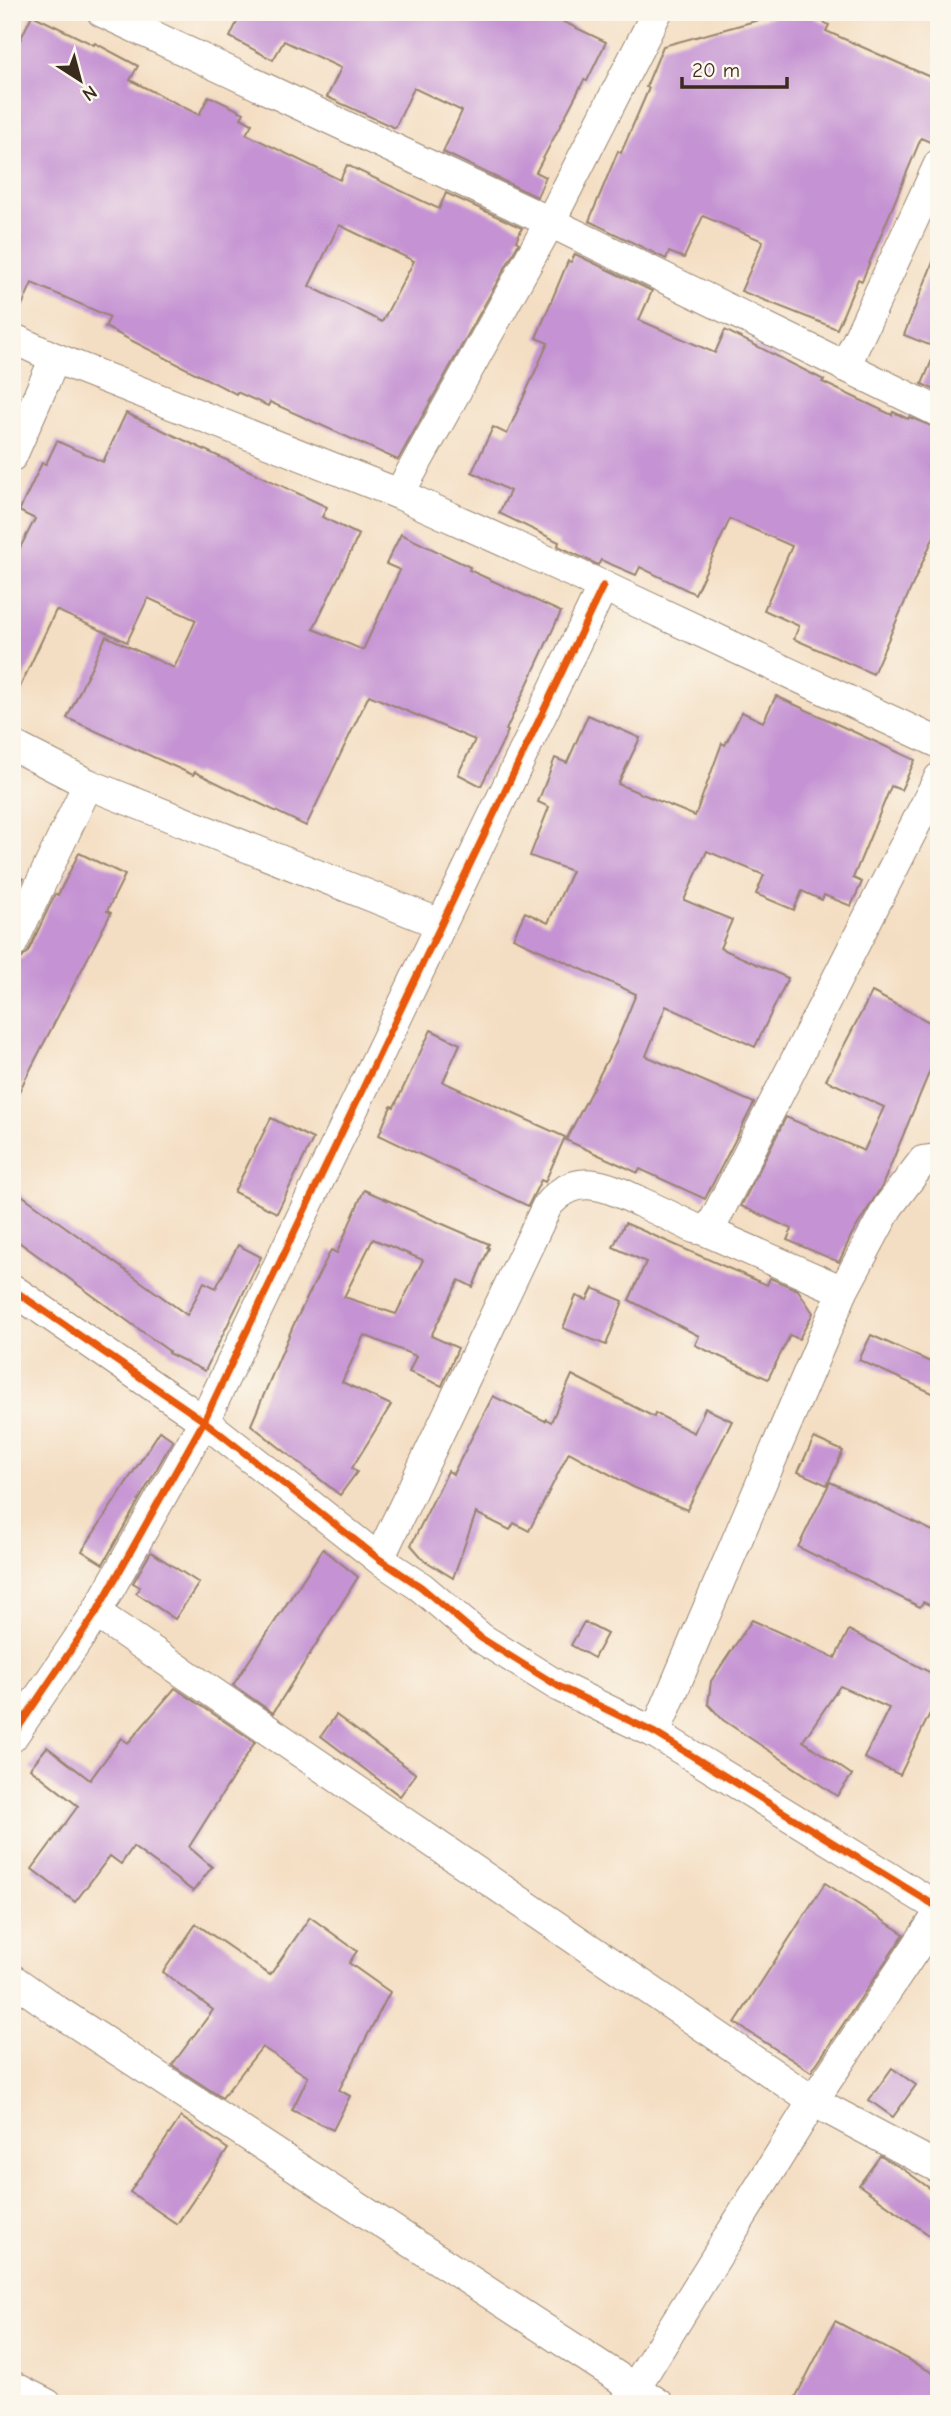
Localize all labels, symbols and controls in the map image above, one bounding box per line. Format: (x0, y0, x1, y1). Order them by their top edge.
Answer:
north arrow (46, 46, 116, 116)
scale bar (682, 46, 786, 90)
text: 20 m (692, 58, 740, 82)
text: N (78, 80, 101, 105)

